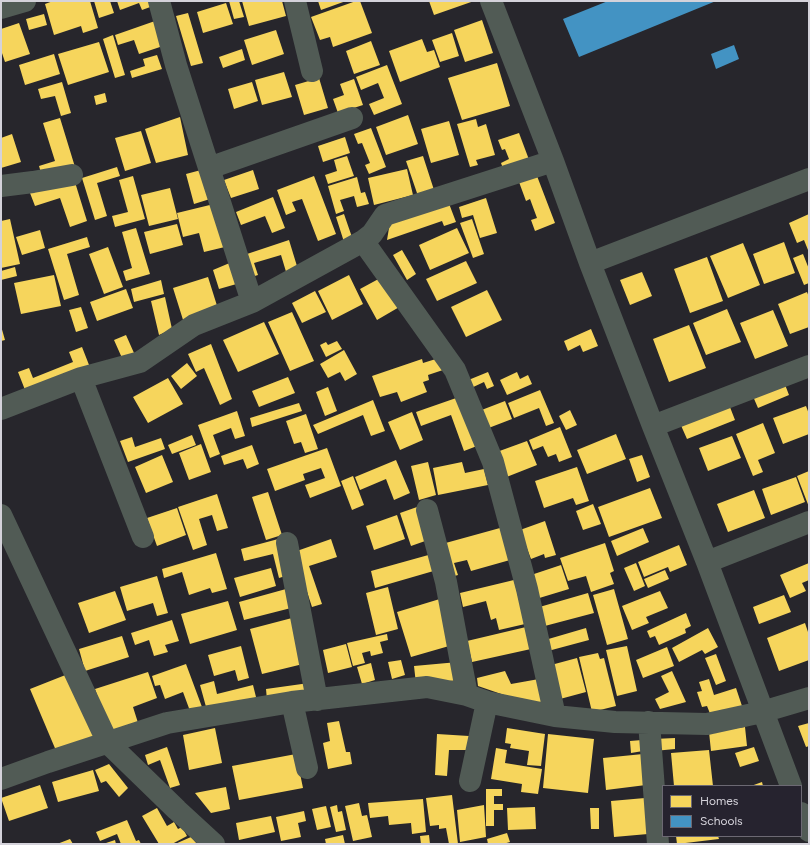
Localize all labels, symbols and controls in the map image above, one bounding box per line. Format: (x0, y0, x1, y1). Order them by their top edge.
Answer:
legend (662, 785, 802, 837)
text: Homes (700, 794, 738, 808)
text: Schools (700, 814, 743, 828)

